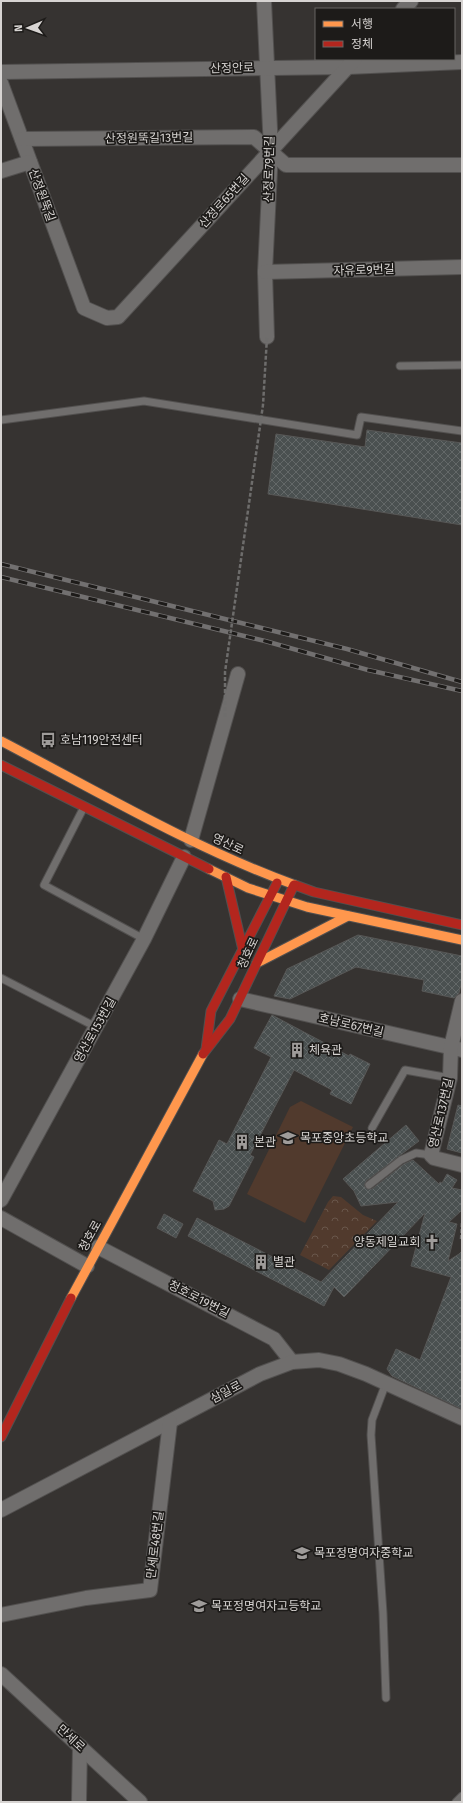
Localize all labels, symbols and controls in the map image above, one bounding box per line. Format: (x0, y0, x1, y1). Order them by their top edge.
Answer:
north arrow (8, 8, 48, 48)
legend (315, 8, 455, 60)
text: 서행 (351, 17, 373, 31)
text: N (12, 24, 25, 32)
text: 정체 (351, 37, 373, 51)
street label: 산정안로 (210, 61, 254, 75)
street label: 산정원뚝길13번길 (105, 130, 193, 146)
street label: 산정로79번길 (261, 136, 277, 202)
street label: 산정원뚝길 (26, 167, 58, 223)
street label: 산정로65번길 (196, 171, 252, 231)
street label: 자유로9번길 (333, 262, 395, 278)
bus stop icon: 호남119안전센터 (39, 731, 57, 749)
place label: 호남119안전센터 (60, 733, 143, 747)
street label: 영산로 (210, 831, 246, 857)
street label: 청호로 (235, 935, 261, 971)
street label: 영산로153번길 (71, 995, 119, 1065)
street label: 호남로67번길 (317, 1011, 385, 1039)
building icon: 체육관 (288, 1041, 306, 1059)
place label: 체육관 (309, 1043, 342, 1057)
street label: 영산로137번길 (426, 1077, 456, 1149)
school or university icon: 목포중앙초등학교 (279, 1129, 297, 1147)
place label: 목포중앙초등학교 (300, 1131, 388, 1145)
building icon: 본관 (233, 1133, 251, 1151)
place label: 본관 (254, 1135, 276, 1149)
street label: 청호로 (76, 1218, 104, 1254)
church icon: 양동제일교회 (423, 1233, 441, 1251)
place label: 양동제일교회 (354, 1235, 420, 1249)
building icon: 별관 (252, 1253, 270, 1271)
place label: 별관 (273, 1255, 295, 1269)
street label: 청호로19번길 (166, 1278, 232, 1320)
street label: 삼일로 (208, 1378, 244, 1406)
street label: 만세로48번길 (144, 1510, 166, 1580)
school or university icon: 목포정명여자중학교 (293, 1544, 311, 1562)
place label: 목포정명여자중학교 (314, 1546, 413, 1560)
school or university icon: 목포정명여자고등학교 (190, 1597, 208, 1615)
place label: 목포정명여자고등학교 (211, 1599, 321, 1613)
street label: 만세로 (54, 1722, 88, 1754)

